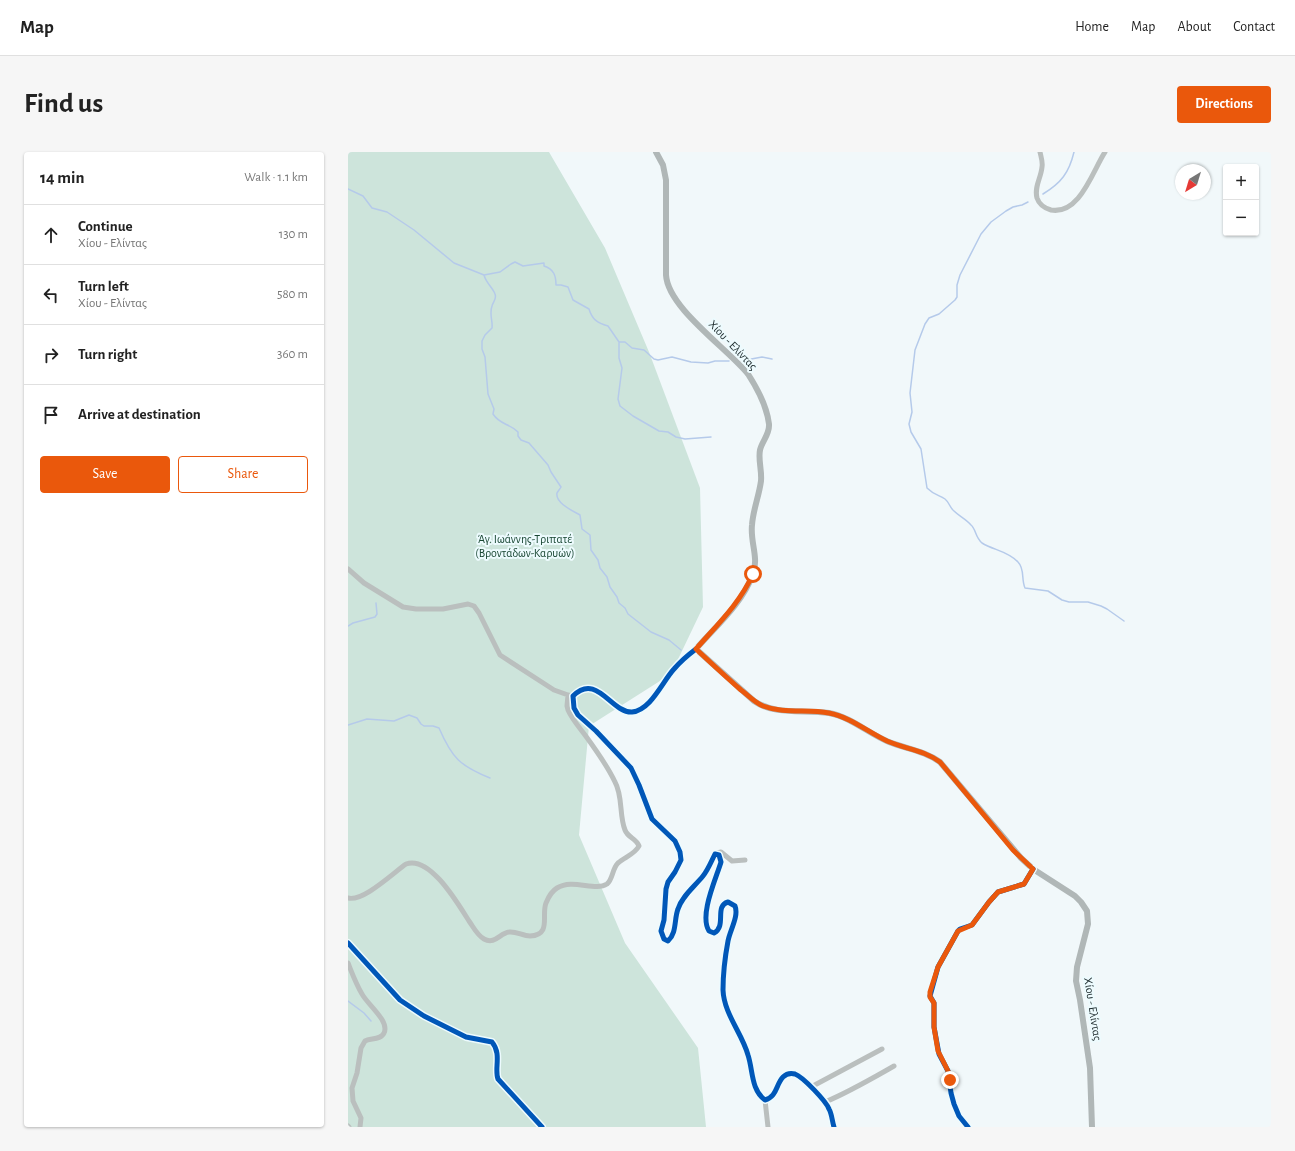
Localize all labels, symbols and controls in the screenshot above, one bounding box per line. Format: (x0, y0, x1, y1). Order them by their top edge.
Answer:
text: Map (20, 18, 54, 37)
text: Home (1075, 20, 1109, 34)
text: Map (1131, 20, 1155, 34)
text: About (1177, 20, 1211, 34)
text: Contact (1233, 20, 1275, 34)
button: Directions (1177, 86, 1271, 123)
text: Find us (24, 90, 103, 118)
north arrow (1175, 164, 1211, 200)
map controls (1223, 164, 1259, 236)
button: + (1223, 164, 1259, 200)
text: 14 min (40, 169, 84, 186)
text: Walk · 1.1 km (244, 171, 308, 184)
button: − (1223, 200, 1259, 236)
text: Continue (78, 219, 133, 234)
icon: ahead (40, 224, 62, 246)
text: 130 m (279, 228, 308, 241)
text: Χίου - Ελίντας (78, 237, 147, 250)
text: Turn left (78, 279, 129, 294)
icon: left (40, 284, 62, 306)
text: 580 m (277, 288, 308, 301)
text: Χίου - Ελίντας (78, 297, 147, 310)
street label: Χίου - Ελίντας (706, 318, 760, 373)
icon: right (40, 344, 62, 366)
text: Turn right (78, 347, 137, 362)
text: 360 m (277, 348, 308, 361)
icon: arrive (40, 404, 62, 426)
text: Arrive at destination (78, 407, 201, 422)
button: Save (40, 456, 170, 493)
button: Share (178, 456, 308, 493)
park label: Άγ. Ιωάννης-Τριπατέ (Βροντάδων-Καρυών) (475, 533, 575, 559)
route start (744, 565, 762, 583)
street label: Χίου - Ελίντας (1081, 977, 1104, 1042)
route end (941, 1071, 959, 1089)

